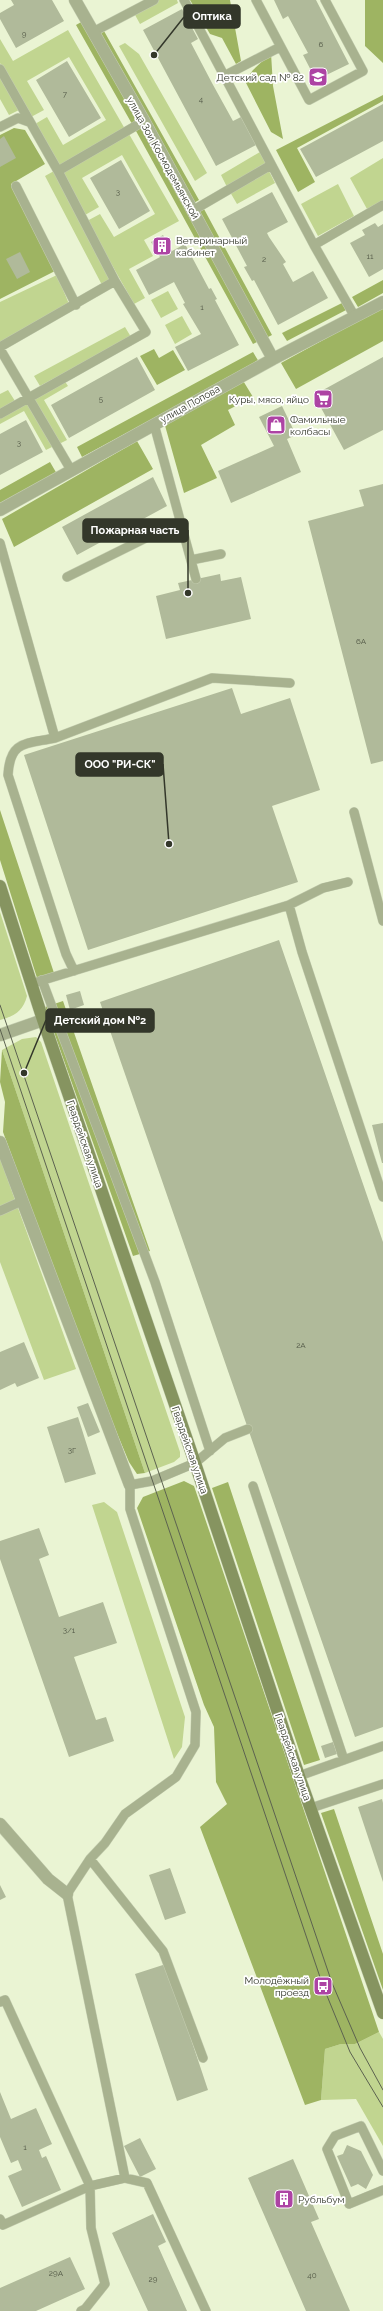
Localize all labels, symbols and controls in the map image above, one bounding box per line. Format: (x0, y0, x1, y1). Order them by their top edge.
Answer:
callout: Оптика (184, 5, 240, 28)
text: Оптика (192, 10, 232, 23)
house number: 9 (22, 29, 27, 39)
house number: 6 (319, 39, 324, 49)
school or university icon: Детский сад № 82 (307, 66, 329, 88)
place label: Детский сад № 82 (216, 72, 304, 83)
house number: 7 (63, 89, 68, 99)
house number: 4 (199, 94, 204, 104)
street label: улица Зои Космодемьянской (125, 95, 201, 221)
house number: 3 (116, 187, 120, 197)
building icon: Ветеринарный кабинет (151, 235, 173, 257)
place label: Ветеринарный кабинет (176, 235, 247, 258)
house number: 11 (367, 251, 374, 261)
house number: 2 (262, 254, 266, 264)
house number: 1 (200, 302, 204, 312)
street label: улица Попова (158, 383, 222, 425)
supermarket icon: Куры, мясо, яйцо (312, 388, 334, 410)
house number: 5 (99, 394, 104, 404)
place label: Куры, мясо, яйцо (229, 394, 309, 405)
shop icon: Фамильные колбасы (265, 414, 287, 436)
place label: Фамильные колбасы (290, 414, 346, 437)
house number: 3 (17, 438, 21, 448)
callout: Пожарная часть (83, 519, 188, 542)
text: Пожарная часть (91, 524, 180, 537)
house number: 6А (356, 636, 367, 646)
callout: ООО "РИ-СК" (76, 753, 163, 776)
text: ООО "РИ-СК" (84, 758, 156, 771)
callout: Детский дом №2 (46, 1009, 154, 1032)
text: Детский дом №2 (54, 1014, 146, 1027)
street label: Гвардейская улица (65, 1099, 105, 1189)
house number: 2А (296, 1340, 306, 1350)
street label: Гвардейская улица (170, 1405, 210, 1495)
house number: 3Г (68, 1445, 76, 1455)
house number: 3/1 (63, 1625, 76, 1635)
street label: Гвардейская улица (273, 1712, 313, 1802)
place label: Молодёжный проезд (245, 1975, 309, 1998)
bus stop icon: Молодёжный проезд (312, 1975, 334, 1997)
house number: 1 (23, 2142, 27, 2152)
building icon: Рубльбум (273, 2188, 295, 2210)
place label: Рубльбум (298, 2194, 345, 2205)
house number: 29А (49, 2268, 64, 2278)
house number: 40 (307, 2270, 317, 2280)
house number: 29 (149, 2274, 158, 2284)

